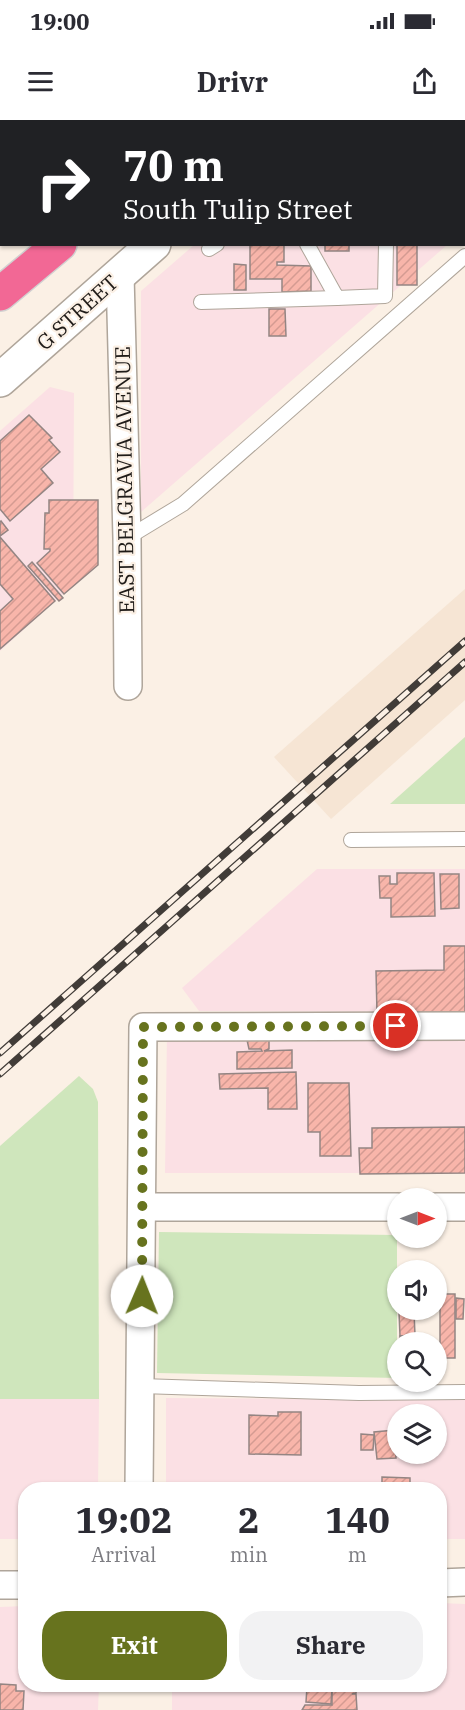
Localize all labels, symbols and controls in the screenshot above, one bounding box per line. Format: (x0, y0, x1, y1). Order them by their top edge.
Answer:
text: 19:00 (30, 7, 89, 36)
text: Drivr (197, 64, 268, 99)
icon: menu (24, 65, 57, 98)
icon: share (408, 65, 441, 98)
text: 70 m (123, 138, 224, 193)
icon: right (24, 144, 102, 222)
text: South Tulip Street (123, 191, 353, 226)
street label: G STREET (30, 268, 124, 356)
street label: EAST BELGRAVIA AVENUE (108, 346, 140, 614)
pin (370, 1000, 421, 1051)
icon: arrive (379, 1009, 412, 1042)
north arrow (387, 1188, 447, 1248)
map controls (387, 1188, 447, 1464)
button: sound (387, 1260, 447, 1320)
position arrow (110, 1264, 174, 1328)
button: search (387, 1332, 447, 1392)
button: layers (387, 1404, 447, 1464)
text: 19:02 (75, 1496, 172, 1543)
text: 2 (238, 1496, 260, 1543)
text: 140 (325, 1496, 390, 1543)
text: Arrival (91, 1541, 156, 1568)
text: min (230, 1541, 268, 1568)
text: m (348, 1541, 367, 1568)
button: Exit (42, 1611, 227, 1680)
button: Share (239, 1611, 423, 1680)

